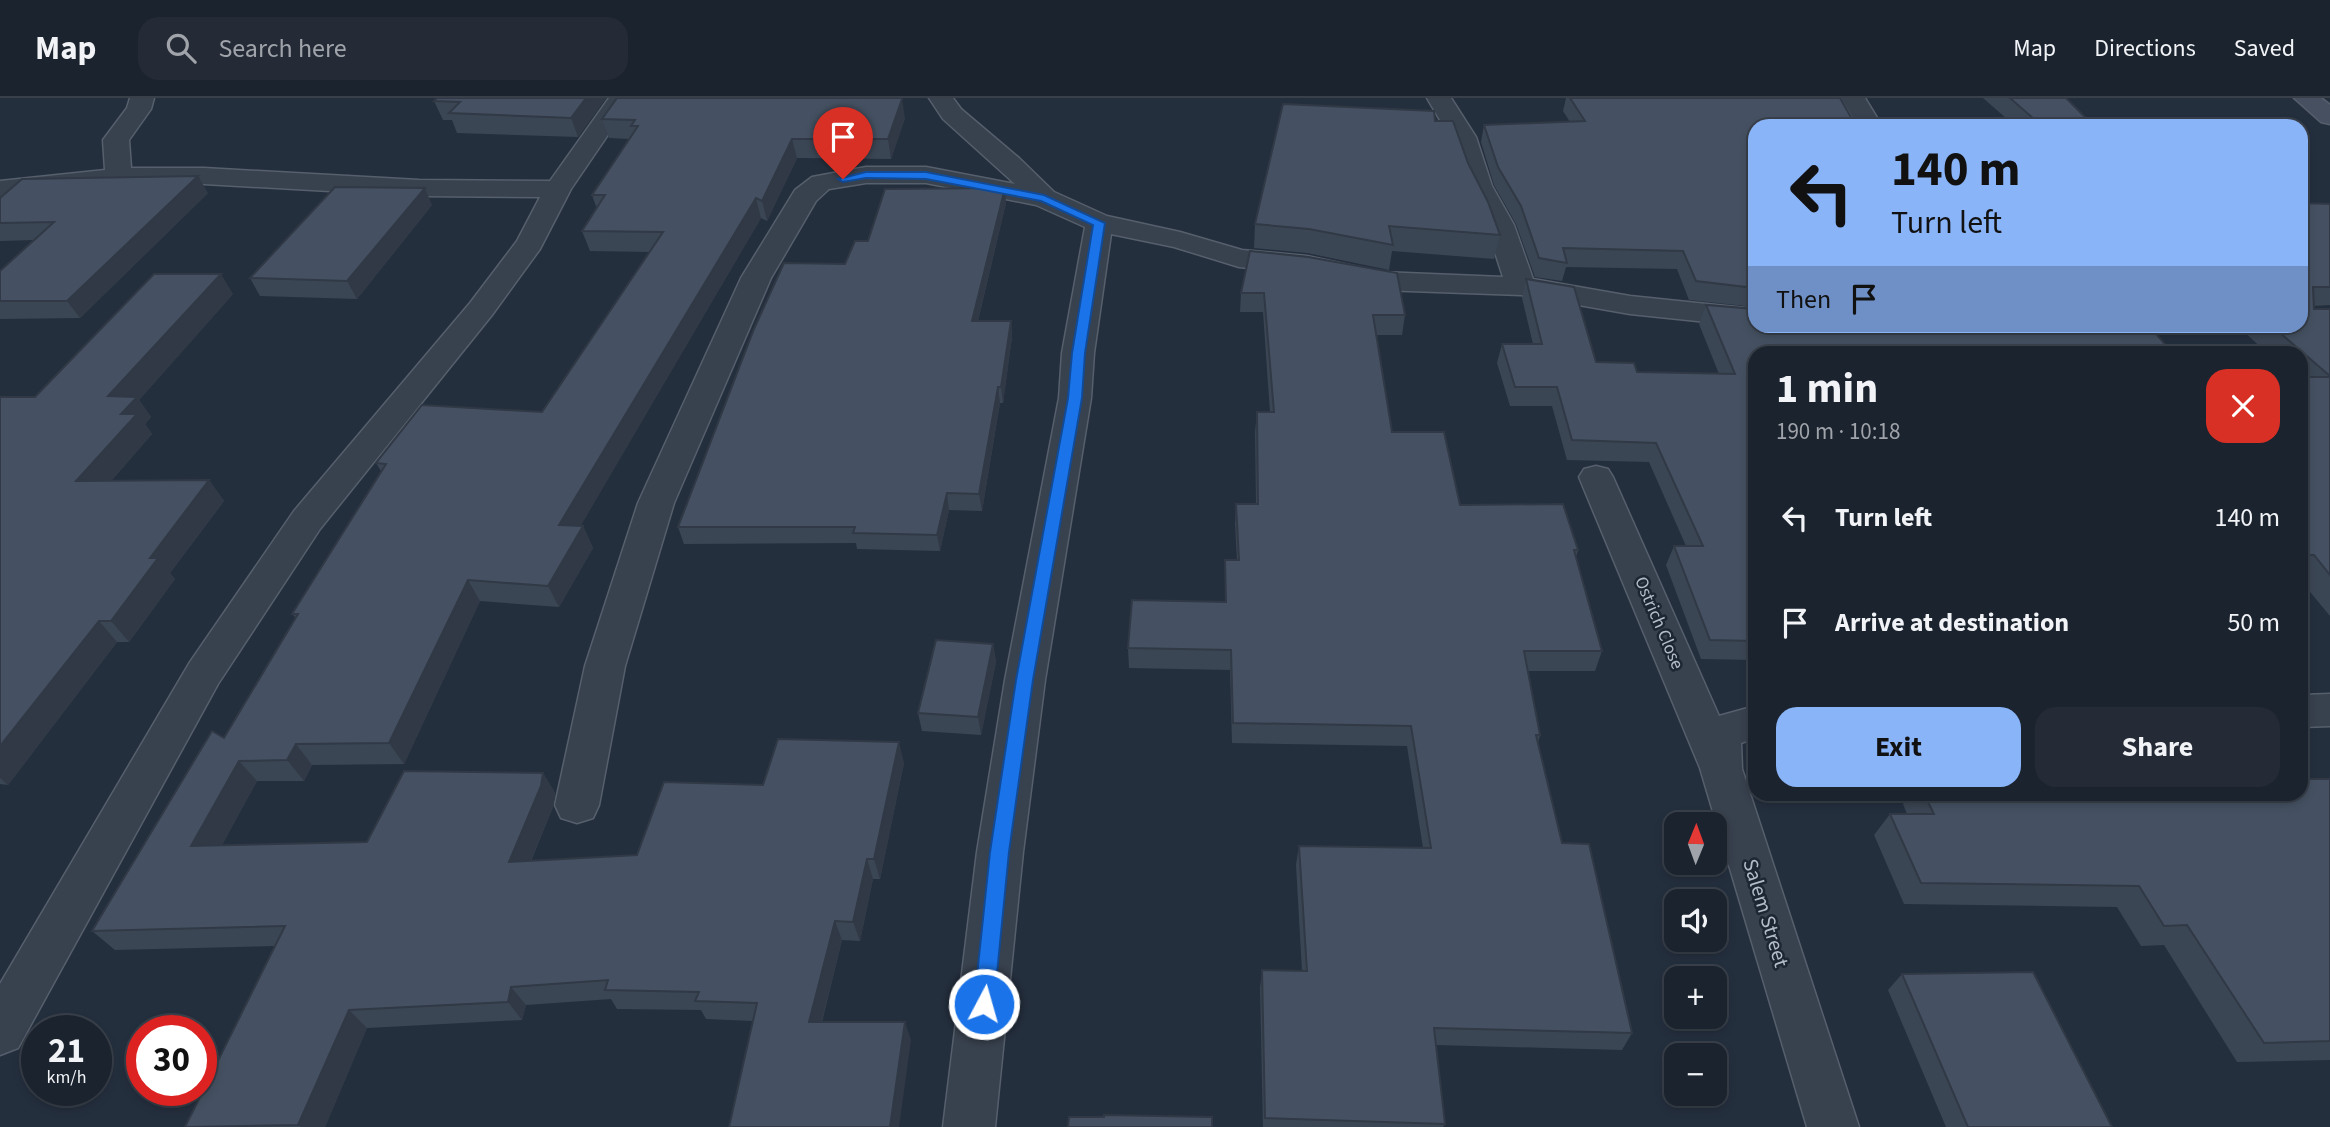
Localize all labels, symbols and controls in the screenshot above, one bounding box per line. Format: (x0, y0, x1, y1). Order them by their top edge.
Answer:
search box (138, 17, 628, 80)
text: Map (35, 25, 96, 72)
icon: search (162, 29, 200, 67)
text: Search here (218, 30, 347, 67)
text: Map (2013, 31, 2056, 66)
text: Directions (2094, 31, 2196, 66)
text: Saved (2234, 31, 2295, 66)
pin (813, 107, 873, 179)
icon: arrive (824, 118, 862, 156)
text: 140 m (1891, 135, 2020, 205)
icon: left (1776, 147, 1867, 238)
text: Turn left (1891, 200, 2002, 246)
icon: arrive (1845, 280, 1883, 318)
text: Then (1776, 281, 1831, 318)
text: 1 min (1776, 359, 1878, 419)
button: close (2206, 369, 2280, 443)
text: 190 m · 10:18 (1776, 415, 1900, 448)
icon: left (1776, 499, 1814, 537)
text: Turn left (1835, 499, 1932, 536)
text: 140 m (2214, 499, 2280, 536)
street label: Ostrich Close (1628, 573, 1690, 673)
icon: arrive (1776, 604, 1814, 642)
text: Arrive at destination (1835, 604, 2069, 641)
text: 50 m (2227, 604, 2280, 641)
button: Exit (1776, 707, 2021, 787)
button: Share (2035, 707, 2280, 787)
north arrow (1664, 812, 1727, 875)
map controls (1664, 812, 1727, 1106)
street label: Salem Street (1735, 855, 1797, 971)
button: sound (1664, 889, 1727, 952)
button: + (1664, 966, 1727, 1029)
position arrow (947, 967, 1021, 1041)
speed limit sign: 30 (126, 1015, 217, 1106)
text: 21 (48, 1026, 85, 1076)
button: − (1664, 1043, 1727, 1106)
text: km/h (47, 1065, 86, 1090)

